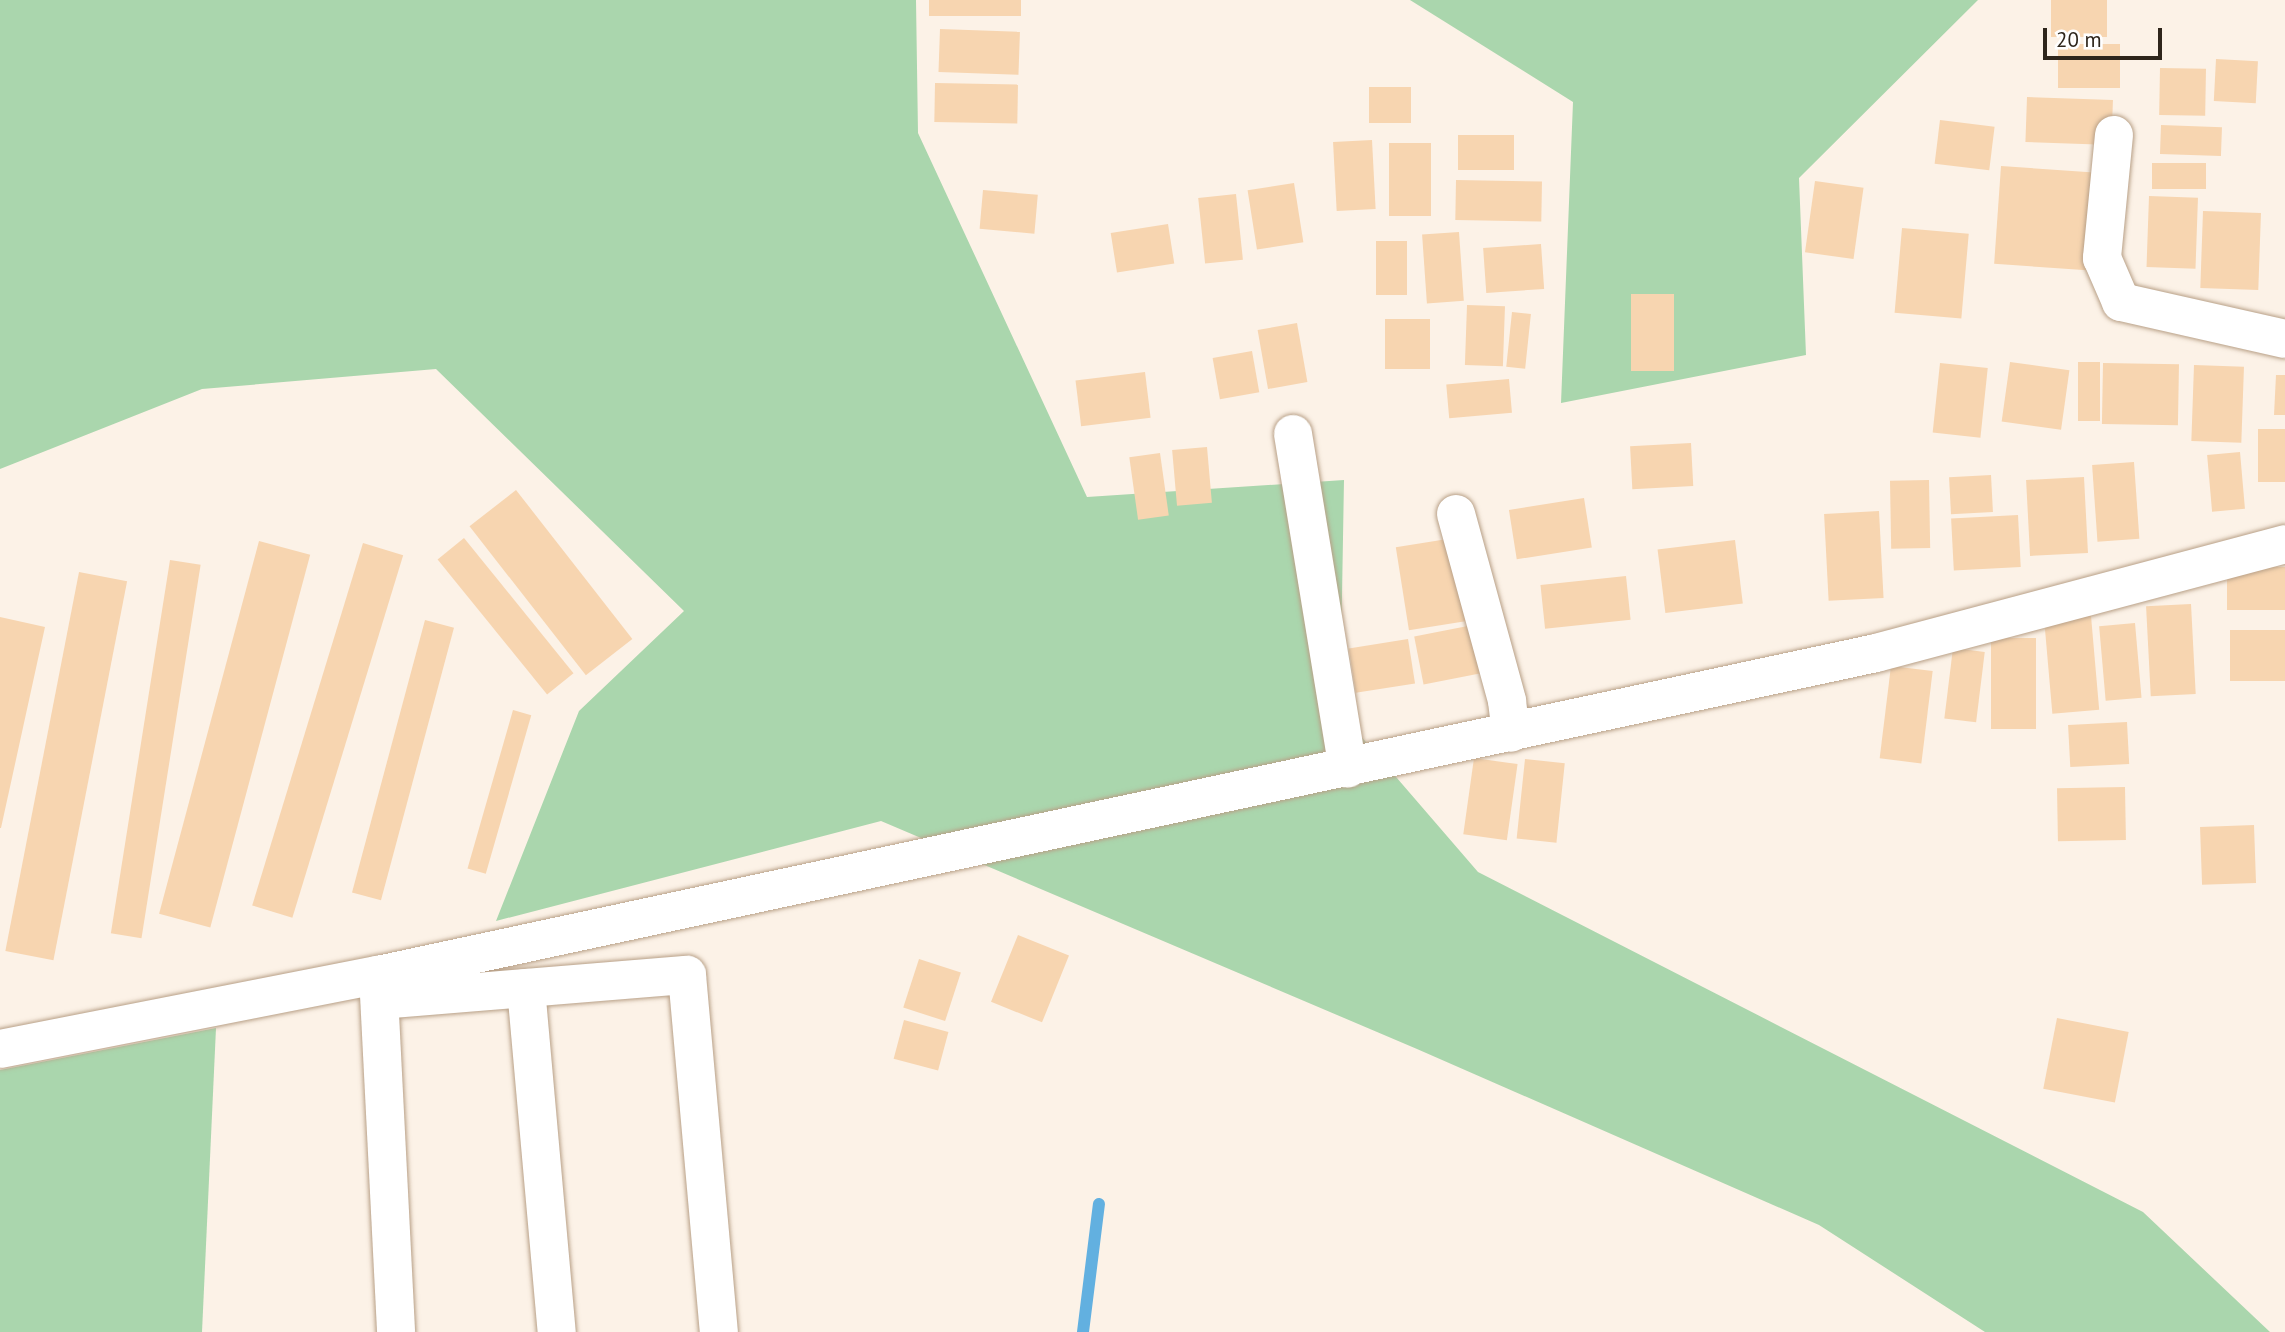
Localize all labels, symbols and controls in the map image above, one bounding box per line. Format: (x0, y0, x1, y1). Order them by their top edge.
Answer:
scale bar (2047, 14, 2166, 58)
text: 20 m (2056, 26, 2102, 53)

